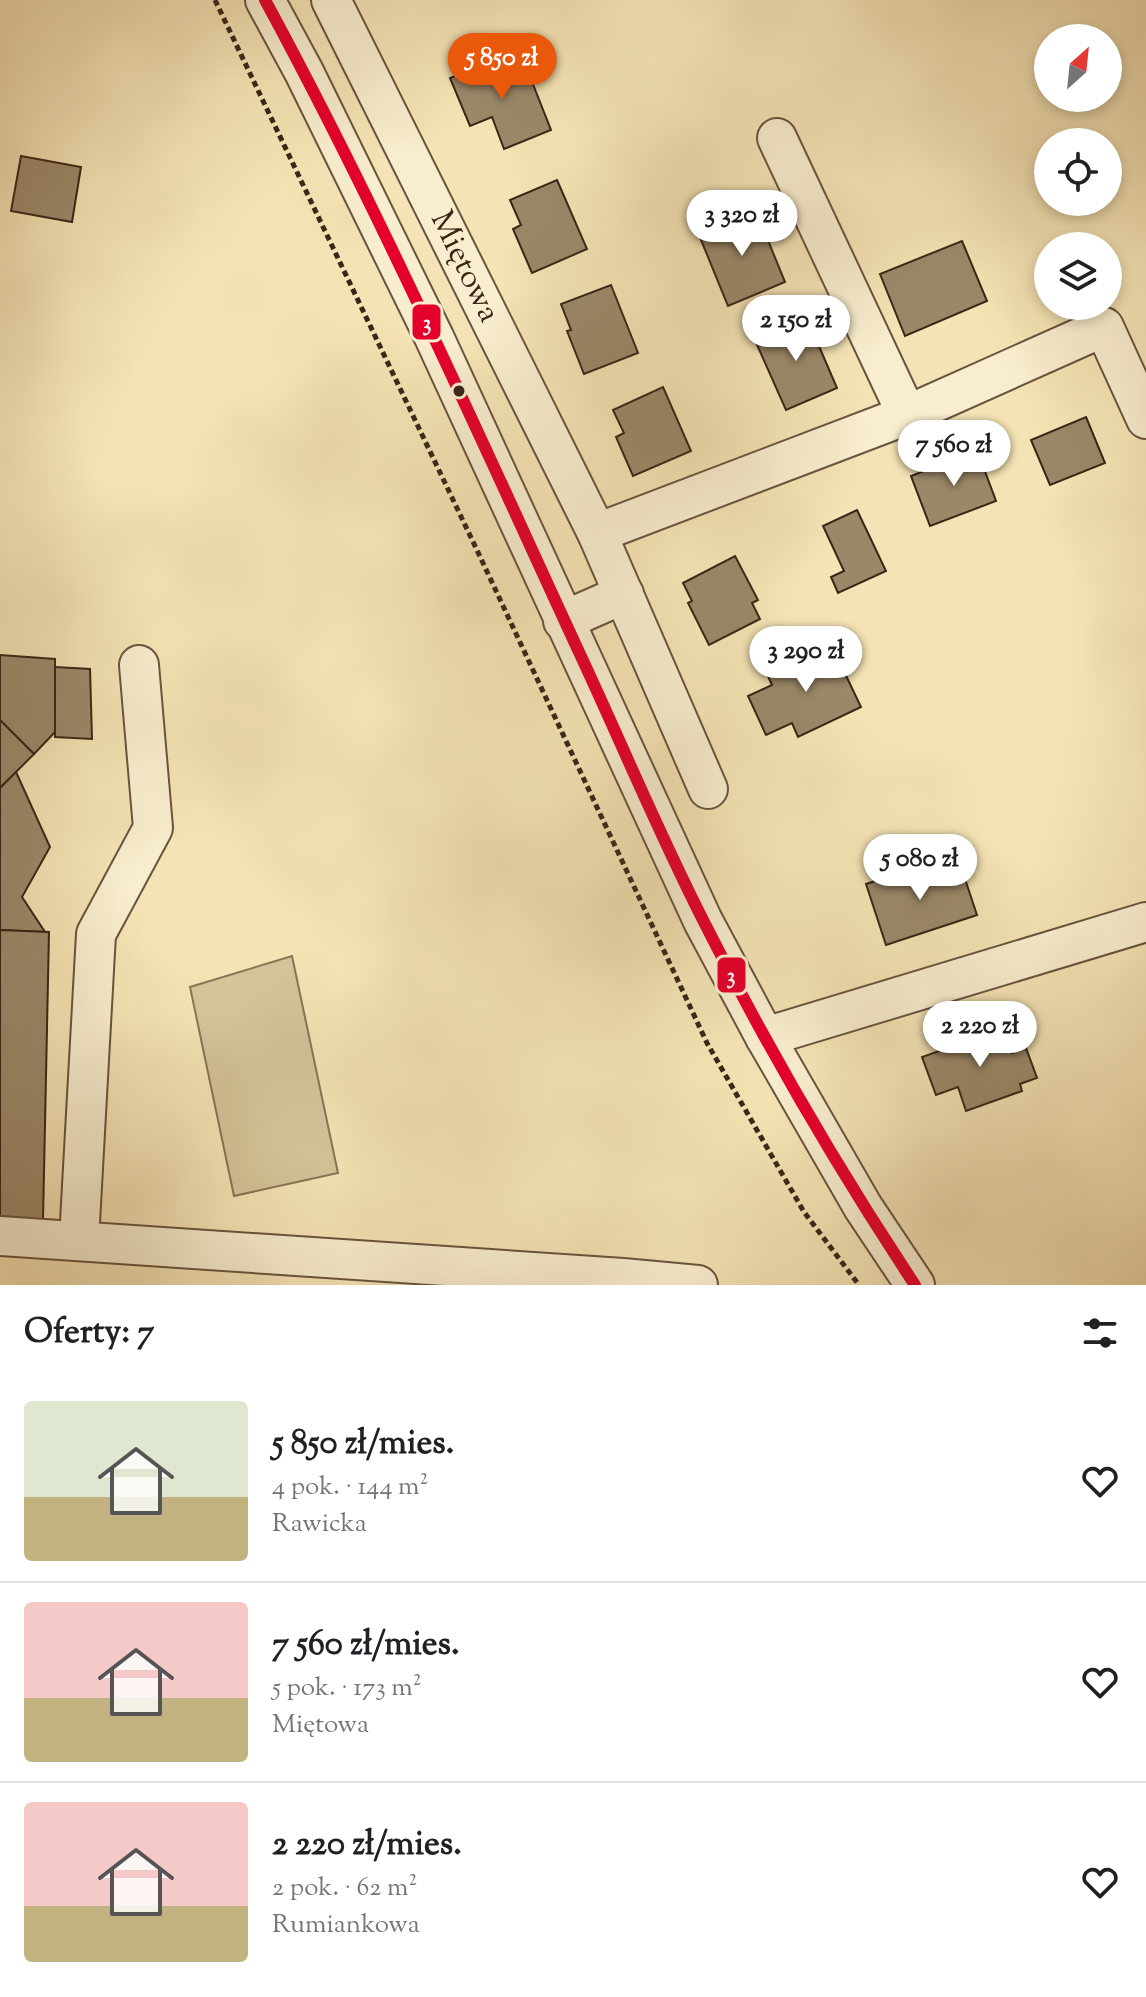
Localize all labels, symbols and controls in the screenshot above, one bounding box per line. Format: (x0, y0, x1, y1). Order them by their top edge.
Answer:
north arrow (1034, 24, 1122, 112)
map controls (1034, 24, 1122, 320)
pin: 5 850 zł (419, 33, 585, 101)
text: 5 850 zł (466, 40, 538, 77)
button: locate (1034, 128, 1122, 216)
pin: 3 320 zł (659, 190, 825, 258)
text: 3 320 zł (704, 197, 780, 234)
street label: Miętowa (417, 203, 511, 331)
button: layers (1034, 232, 1122, 320)
pin: 2 150 zł (713, 295, 879, 363)
text: 2 150 zł (760, 302, 832, 339)
line badge: 3 (411, 303, 442, 341)
text: 3 (423, 309, 432, 341)
unlabelled marker (451, 383, 467, 399)
pin: 7 560 zł (871, 420, 1037, 488)
text: 7 560 zł (916, 427, 992, 464)
pin: 3 290 zł (723, 626, 889, 694)
text: 3 290 zł (767, 633, 845, 670)
pin: 5 080 zł (837, 834, 1003, 902)
text: 5 080 zł (881, 841, 959, 878)
line badge: 3 (716, 956, 747, 994)
text: 3 (727, 962, 736, 994)
pin: 2 220 zł (897, 1001, 1063, 1069)
text: 2 220 zł (941, 1008, 1019, 1045)
text: Oferty: 7 (24, 1309, 154, 1358)
icon: filters (1078, 1311, 1122, 1355)
text: 5 850 zł/mies. (272, 1420, 454, 1469)
icon: home (88, 1433, 184, 1529)
icon: heart (1078, 1459, 1122, 1503)
text: 4 pok. · 144 m² (272, 1469, 428, 1506)
text: Rawicka (272, 1506, 367, 1543)
text: 7 560 zł/mies. (272, 1621, 460, 1670)
icon: home (88, 1634, 184, 1730)
icon: heart (1078, 1660, 1122, 1704)
text: 5 pok. · 173 m² (272, 1670, 421, 1707)
text: Miętowa (272, 1707, 369, 1744)
text: 2 220 zł/mies. (272, 1821, 462, 1870)
icon: home (88, 1834, 184, 1930)
icon: heart (1078, 1860, 1122, 1904)
text: 2 pok. · 62 m² (272, 1870, 417, 1907)
text: Rumiankowa (272, 1907, 420, 1944)

